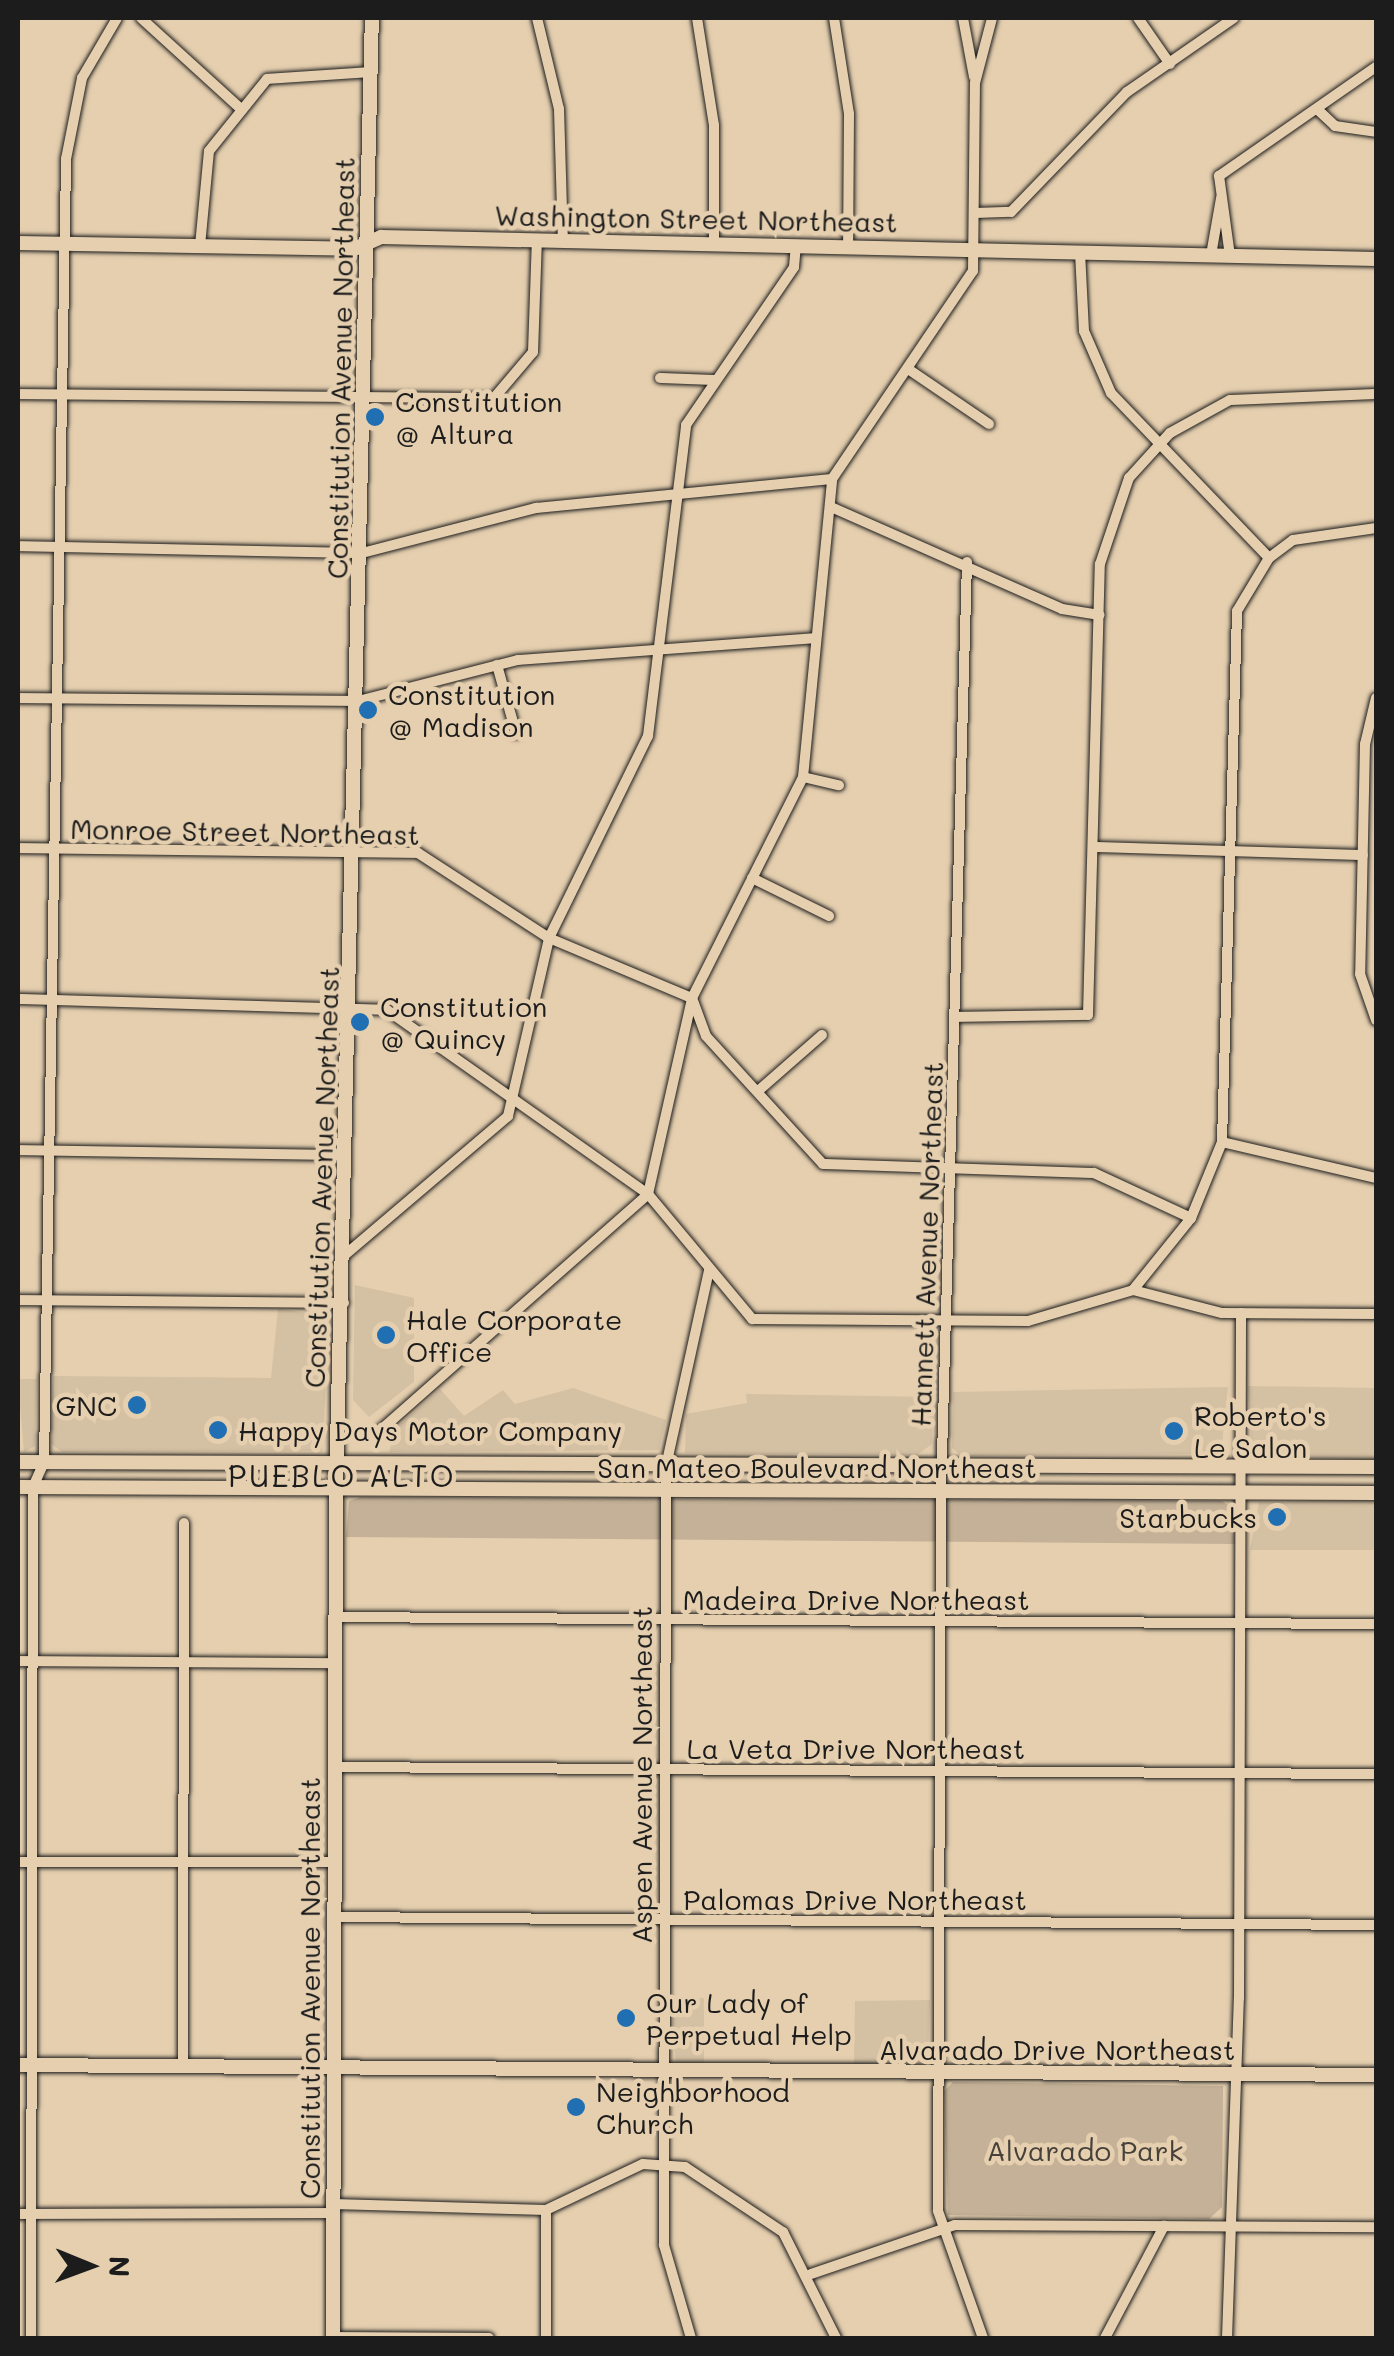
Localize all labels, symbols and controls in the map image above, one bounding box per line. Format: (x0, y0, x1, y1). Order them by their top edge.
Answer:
street label: Constitution Avenue Northeast (320, 157, 360, 579)
street label: Washington Street Northeast (494, 198, 898, 238)
place label: Constitution @ Altura (395, 384, 562, 450)
marker: Constitution @ Altura (364, 406, 386, 428)
place label: Constitution @ Madison (388, 677, 555, 743)
marker: Constitution @ Madison (357, 699, 379, 721)
street label: Monroe Street Northeast (70, 811, 420, 851)
street label: Constitution Avenue Northeast (297, 965, 345, 1389)
place label: Constitution @ Quincy (380, 989, 547, 1055)
marker: Constitution @ Quincy (349, 1011, 371, 1033)
street label: Hannett Avenue Northeast (903, 1061, 949, 1427)
place label: Hale Corporate Office (406, 1302, 622, 1368)
marker: Hale Corporate Office (375, 1324, 397, 1346)
place label: GNC (56, 1388, 117, 1422)
marker: GNC (126, 1394, 148, 1416)
place label: Roberto's Le Salon (1194, 1398, 1326, 1464)
place label: Happy Days Motor Company (238, 1413, 622, 1447)
marker: Happy Days Motor Company (207, 1419, 229, 1441)
marker: Roberto's Le Salon (1163, 1420, 1185, 1442)
street label: San Mateo Boulevard Northeast (597, 1450, 1037, 1484)
district label: PUEBLO ALTO (228, 1457, 456, 1493)
place label: Starbucks (1119, 1500, 1257, 1534)
marker: Starbucks (1266, 1506, 1288, 1528)
street label: Madeira Drive Northeast (683, 1582, 1029, 1616)
street label: Aspen Avenue Northeast (624, 1606, 658, 1944)
street label: La Veta Drive Northeast (687, 1731, 1025, 1765)
street label: Constitution Avenue Northeast (292, 1777, 326, 2199)
street label: Palomas Drive Northeast (683, 1882, 1027, 1916)
place label: Our Lady of Perpetual Help (646, 1985, 852, 2051)
marker: Our Lady of Perpetual Help (615, 2007, 637, 2029)
street label: Alvarado Drive Northeast (879, 2032, 1235, 2066)
place label: Neighborhood Church (596, 2074, 790, 2140)
marker: Neighborhood Church (565, 2096, 587, 2118)
park label: Alvarado Park (987, 2133, 1183, 2167)
north arrow (40, 2216, 140, 2316)
text: N (102, 2256, 138, 2277)

